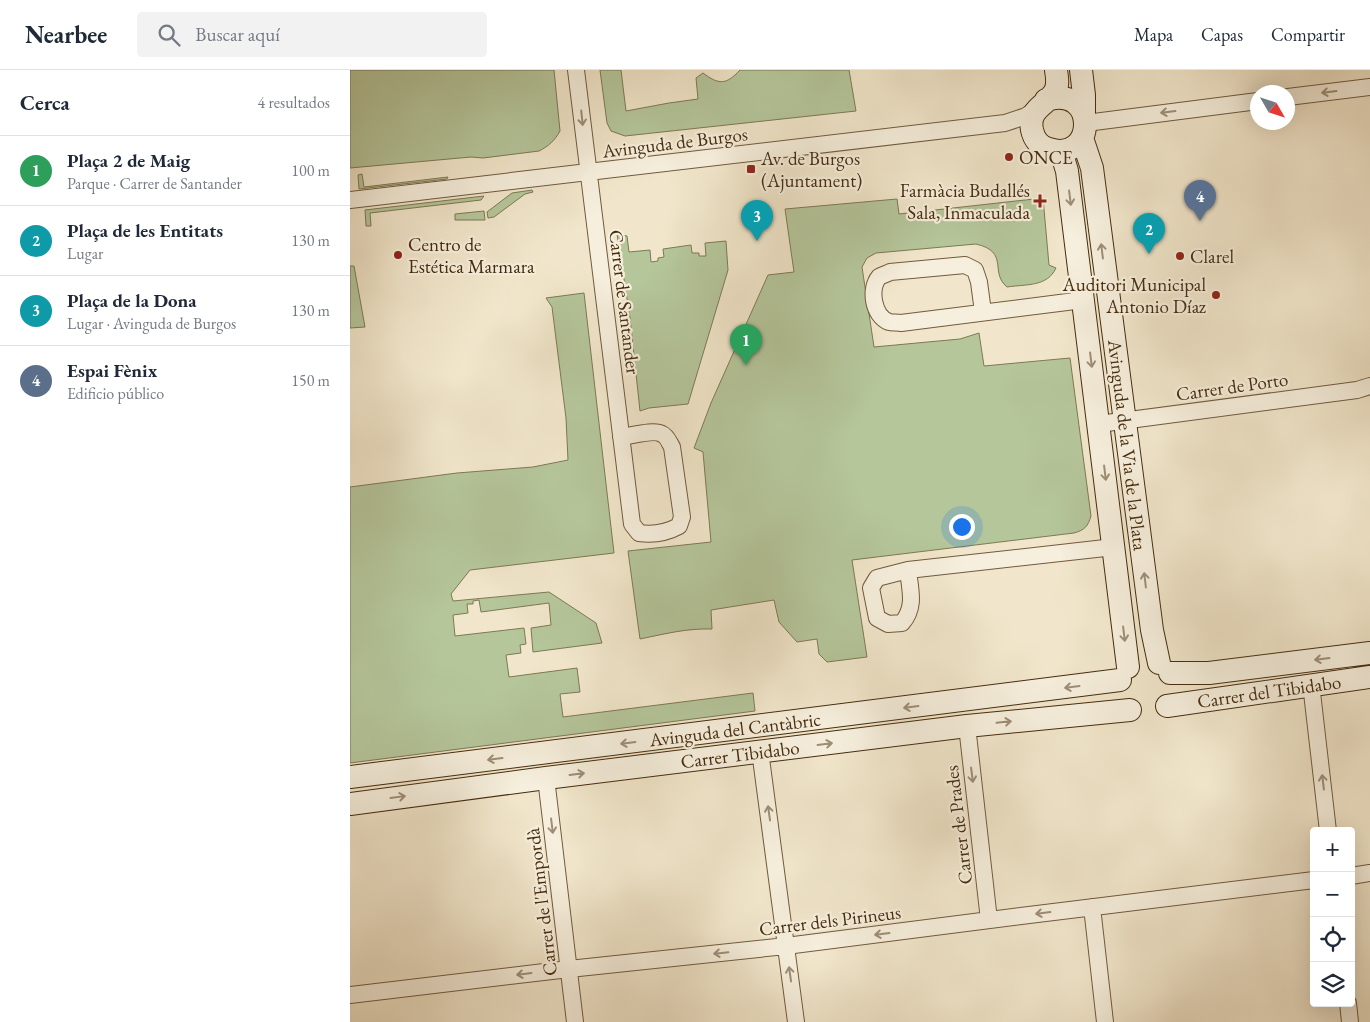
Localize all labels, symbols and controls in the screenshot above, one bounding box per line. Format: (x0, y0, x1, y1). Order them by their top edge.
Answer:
search box (137, 12, 487, 57)
text: Nearbee (25, 19, 107, 50)
icon: search (155, 21, 183, 49)
text: Buscar aquí (195, 22, 280, 47)
text: Mapa (1134, 23, 1173, 46)
text: Capas (1201, 23, 1243, 46)
text: Compartir (1271, 23, 1345, 46)
north arrow (1250, 85, 1295, 130)
one-way arrow (1321, 87, 1337, 97)
text: Cerca (20, 89, 70, 116)
text: 4 resultados (258, 92, 330, 113)
one-way arrow (1161, 107, 1177, 117)
one-way arrow (577, 110, 587, 126)
street label: Avinguda de Burgos (600, 121, 749, 164)
place label: ONCE (1019, 145, 1073, 170)
place label: Av. de Burgos (Ajuntament) (760, 146, 862, 193)
text: Plaça 2 de Maig (67, 148, 190, 173)
marker: ONCE (1003, 151, 1015, 163)
text: 1 (32, 160, 40, 181)
text: 100 m (291, 160, 330, 181)
marker: Av. de Burgos (Ajuntament) (745, 163, 757, 175)
text: Parque · Carrer de Santander (67, 173, 242, 194)
place label: Farmàcia Budallés Sala, Inmaculada (900, 178, 1030, 225)
pin: 4 (1184, 180, 1216, 221)
one-way arrow (1066, 190, 1076, 206)
marker: Farmàcia Budallés Sala, Inmaculada (1034, 195, 1046, 207)
pin: 3 (741, 200, 773, 241)
pin: 2 (1133, 213, 1165, 254)
text: Plaça de les Entitats (67, 218, 223, 243)
street label: Carrer de Santander (603, 228, 646, 376)
text: 2 (32, 230, 40, 251)
text: 130 m (291, 230, 330, 251)
place label: Centro de Estética Marmara (408, 232, 535, 279)
text: Lugar (67, 243, 103, 264)
one-way arrow (1097, 243, 1107, 259)
place label: Clarel (1190, 244, 1234, 269)
marker: Centro de Estética Marmara (392, 249, 404, 261)
marker: Clarel (1174, 250, 1186, 262)
place label: Auditori Municipal Antonio Díaz (1062, 272, 1207, 319)
text: Plaça de la Dona (67, 288, 197, 313)
marker: Auditori Municipal Antonio Díaz (1210, 289, 1222, 301)
text: 3 (32, 300, 40, 321)
text: 130 m (291, 300, 330, 321)
text: Lugar · Avinguda de Burgos (67, 313, 236, 334)
pin: 1 (730, 324, 762, 365)
street label: Avinguda de la Via de la Plata (1102, 337, 1153, 552)
one-way arrow (1086, 351, 1096, 367)
text: Espai Fènix (67, 358, 157, 383)
street label: Carrer de Porto (1174, 366, 1290, 407)
text: 4 (32, 370, 40, 391)
text: 150 m (291, 370, 330, 391)
text: Edificio público (67, 383, 164, 404)
one-way arrow (1100, 464, 1110, 480)
your location (949, 514, 975, 540)
one-way arrow (1140, 572, 1150, 588)
one-way arrow (1119, 626, 1129, 642)
one-way arrow (1314, 654, 1330, 664)
street label: Carrer del Tibidabo (1196, 669, 1343, 714)
one-way arrow (1064, 682, 1080, 692)
one-way arrow (903, 702, 919, 712)
street label: Avinguda del Cantàbric (647, 707, 823, 753)
one-way arrow (995, 717, 1011, 727)
street label: Carrer Tibidabo (679, 735, 801, 774)
one-way arrow (620, 738, 636, 748)
one-way arrow (817, 739, 833, 749)
one-way arrow (487, 754, 503, 764)
street label: Carrer de Prades (939, 764, 978, 886)
one-way arrow (967, 766, 977, 782)
one-way arrow (568, 769, 584, 779)
one-way arrow (1317, 775, 1327, 791)
one-way arrow (390, 792, 406, 802)
one-way arrow (763, 805, 773, 821)
one-way arrow (547, 818, 557, 834)
street label: Carrer de l'Empordà (520, 826, 563, 977)
map controls (1310, 827, 1355, 1007)
button: + (1310, 827, 1355, 872)
button: − (1310, 872, 1355, 917)
street label: Carrer dels Pirineus (758, 899, 902, 942)
one-way arrow (1035, 908, 1051, 918)
button: locate (1310, 917, 1355, 962)
one-way arrow (874, 929, 890, 939)
one-way arrow (713, 948, 729, 958)
button: layers (1310, 962, 1355, 1007)
one-way arrow (785, 966, 795, 982)
one-way arrow (517, 969, 533, 979)

